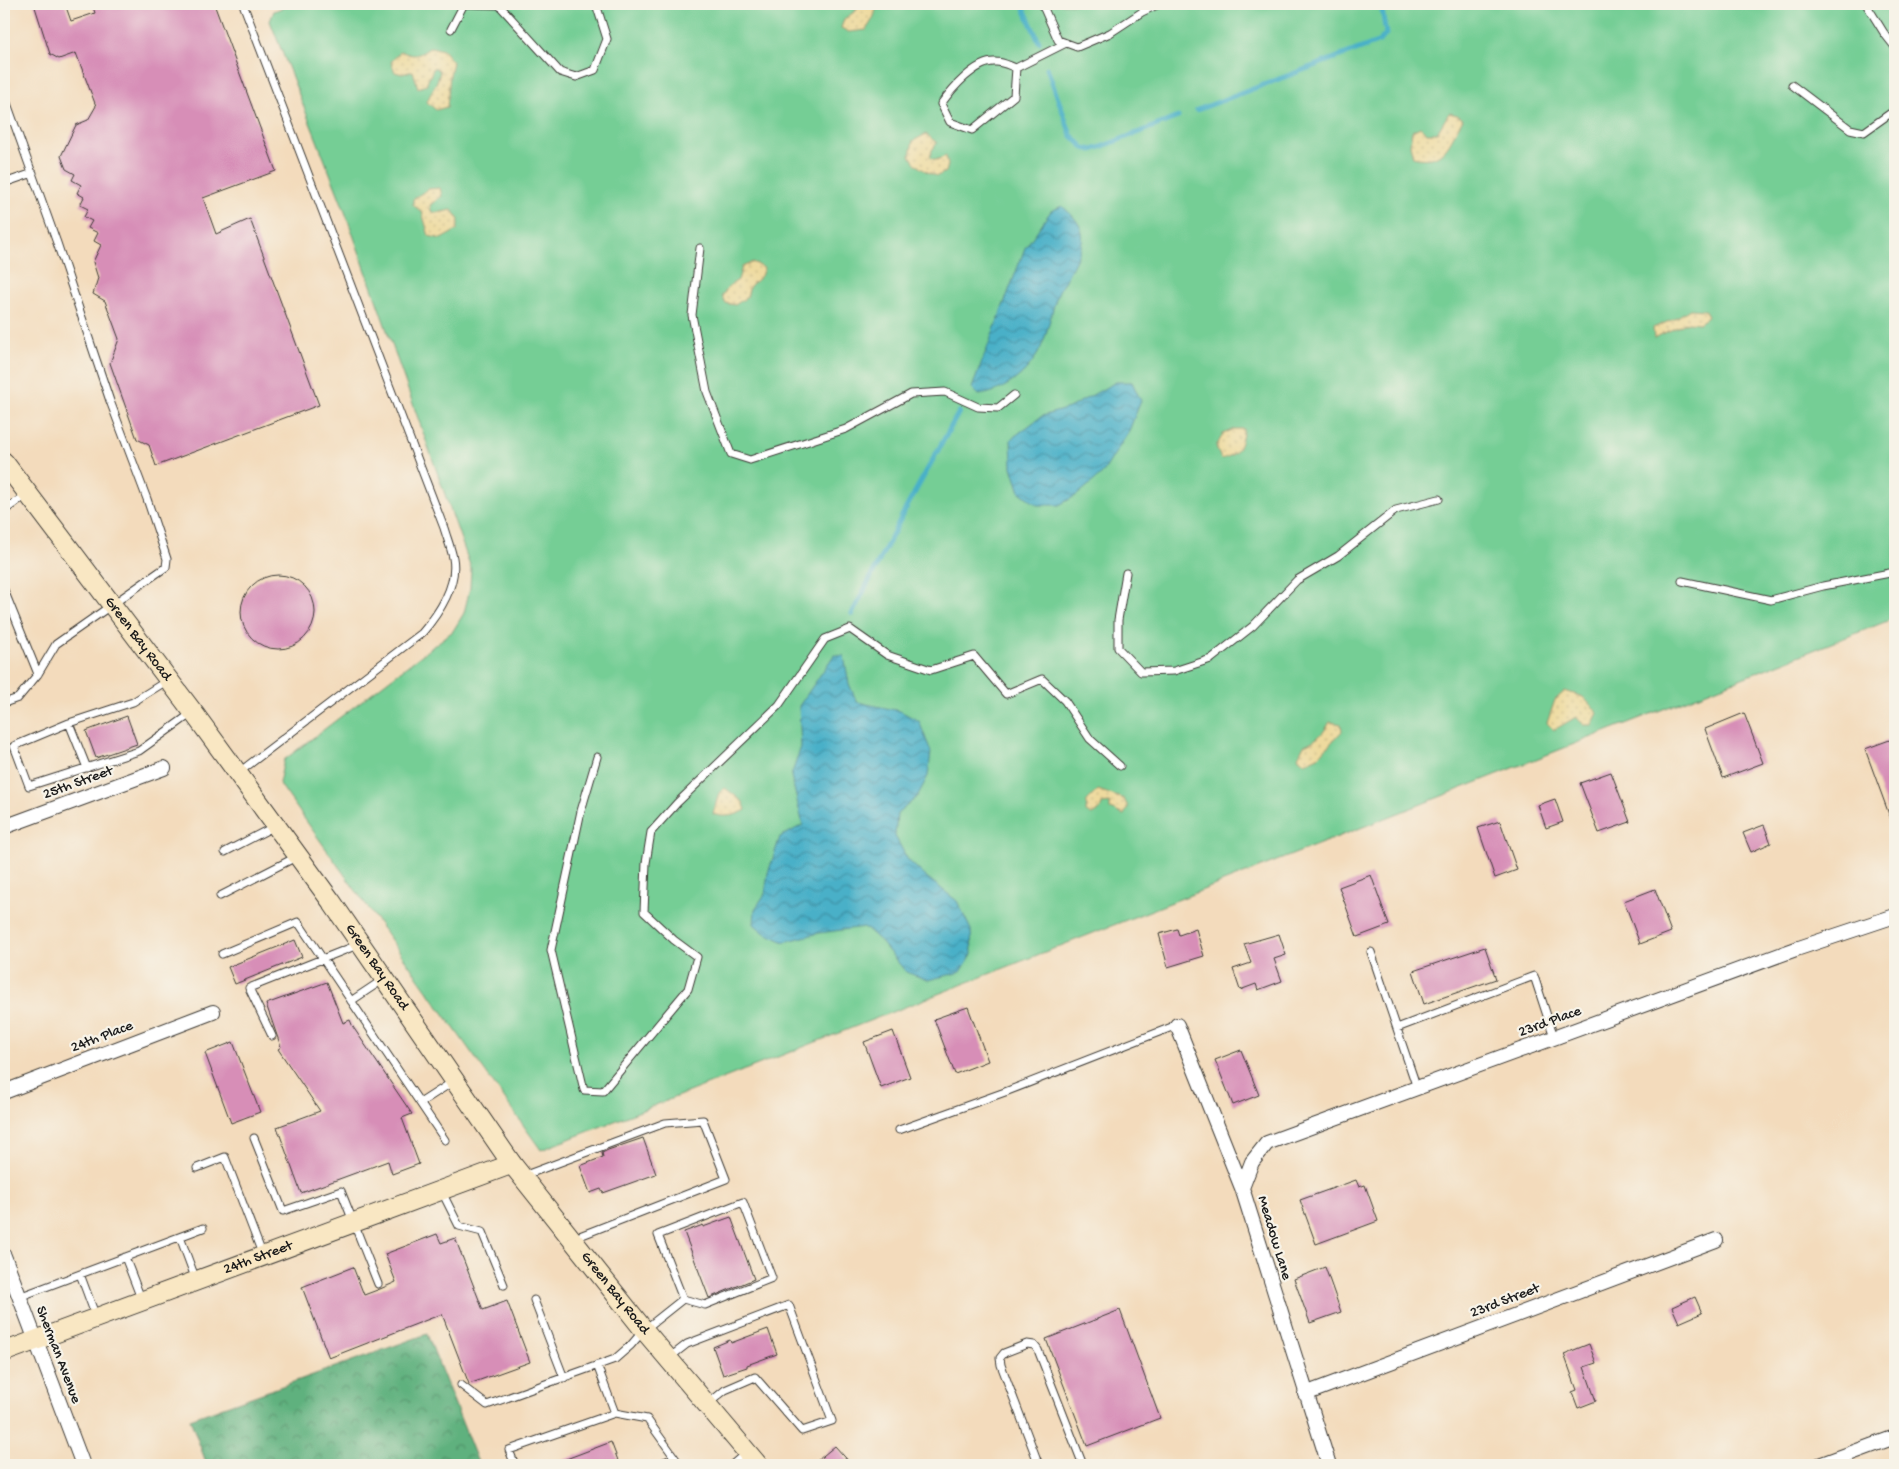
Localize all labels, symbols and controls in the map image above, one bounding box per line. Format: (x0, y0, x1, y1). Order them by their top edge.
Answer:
street label: Green Bay Road (100, 593, 176, 686)
street label: 25th Street (41, 761, 117, 804)
street label: Green Bay Road (341, 921, 413, 1015)
street label: 23rd Place (1516, 1002, 1584, 1042)
street label: 24th Place (68, 1017, 136, 1057)
street label: Meadow Lane (1253, 1194, 1295, 1282)
street label: 24th Street (221, 1236, 297, 1279)
street label: Green Bay Road (577, 1248, 654, 1339)
street label: 23rd Street (1468, 1279, 1544, 1322)
street label: Sherman Avenue (31, 1304, 85, 1406)

